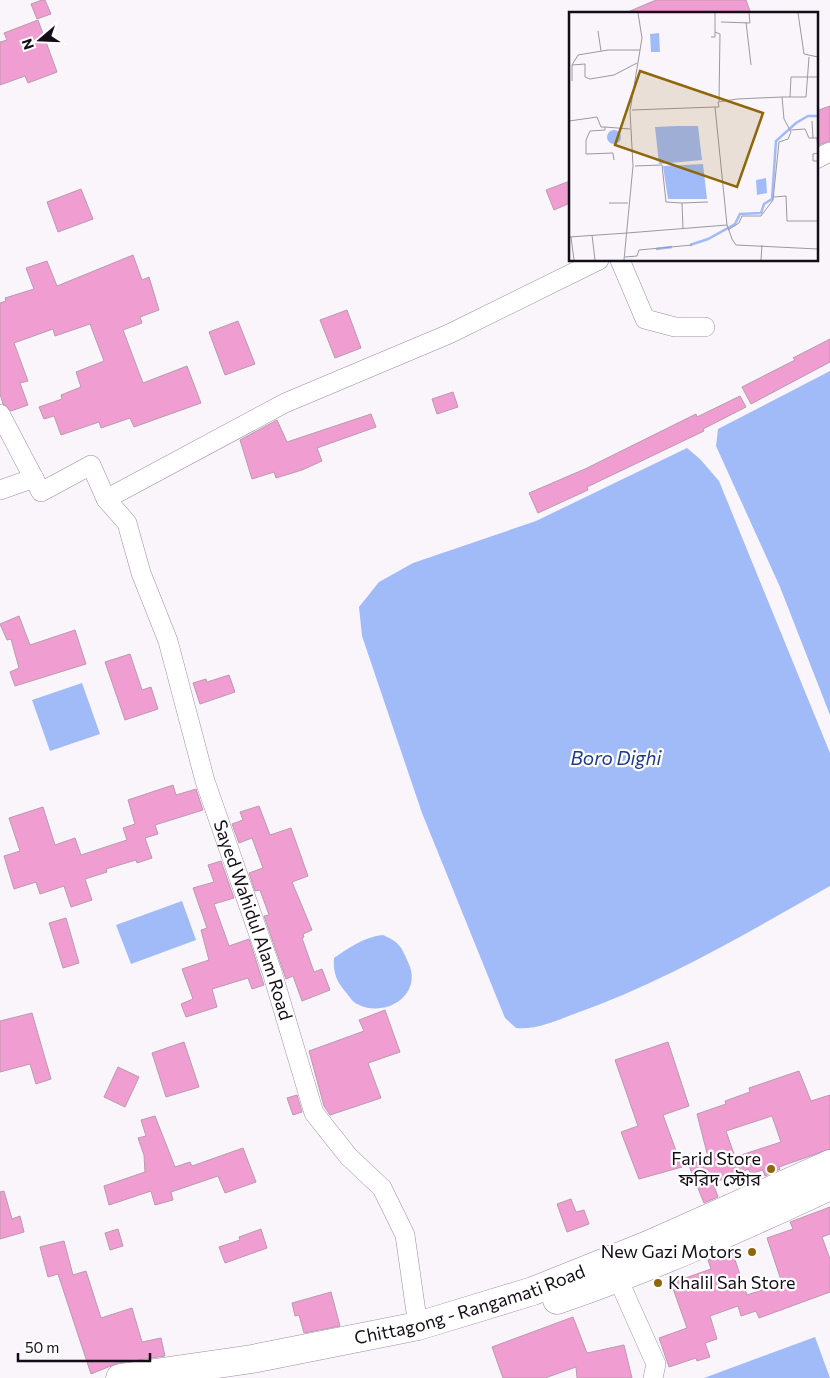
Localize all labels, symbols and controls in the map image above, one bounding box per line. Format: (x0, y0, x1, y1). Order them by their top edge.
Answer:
inset map (569, 12, 818, 261)
north arrow (15, 15, 65, 65)
text: N (17, 37, 37, 52)
water label: Boro Dighi (571, 746, 663, 769)
street label: Sayed Wahidul Alam Road (210, 817, 298, 1023)
place label: Farid Store ফরিদ স্টোর (671, 1147, 761, 1190)
marker: Farid Store ফরিদ স্টোর (765, 1163, 777, 1175)
place label: New Gazi Motors (601, 1240, 742, 1262)
marker: New Gazi Motors (746, 1246, 758, 1258)
street label: Chittagong - Rangamati Road (352, 1259, 588, 1348)
place label: Khalil Sah Store (668, 1271, 796, 1293)
marker: Khalil Sah Store (652, 1277, 664, 1289)
scale bar (18, 1330, 150, 1362)
text: 50 m (25, 1338, 59, 1356)

